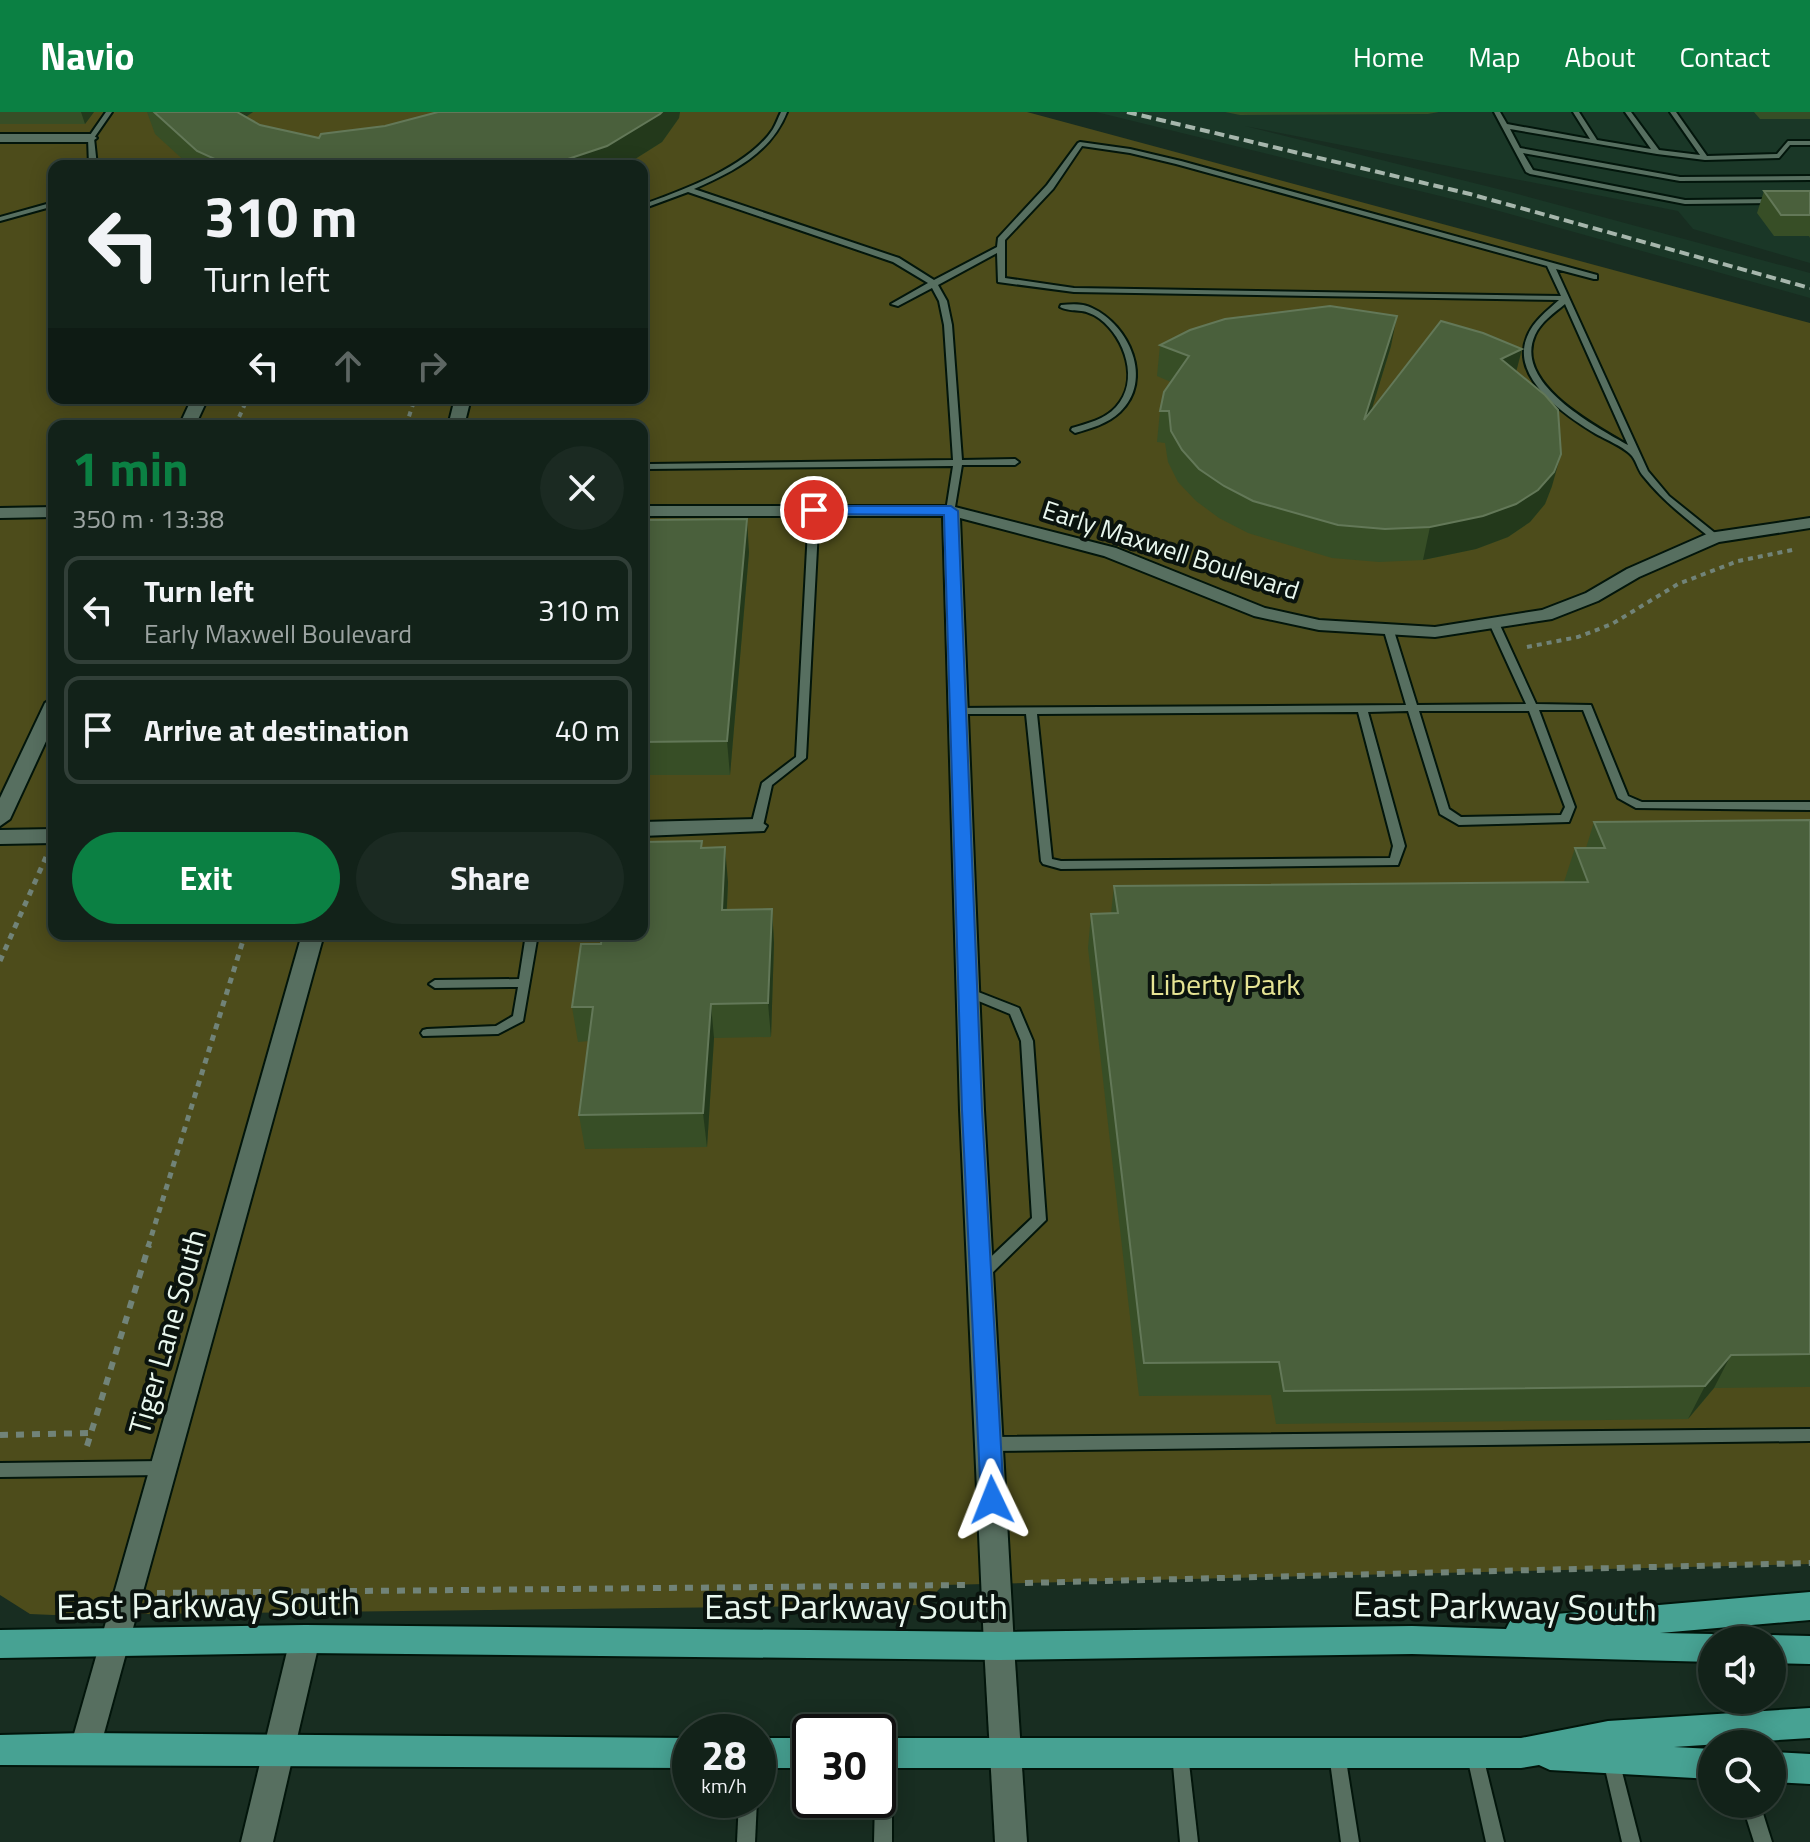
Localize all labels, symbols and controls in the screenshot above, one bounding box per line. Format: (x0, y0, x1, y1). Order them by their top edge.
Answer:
text: Navio (40, 27, 134, 85)
text: Home (1353, 35, 1424, 78)
text: Map (1468, 35, 1521, 78)
text: About (1565, 35, 1635, 78)
text: Contact (1679, 35, 1770, 78)
text: 310 m (204, 174, 357, 259)
icon: left (72, 192, 176, 296)
text: Turn left (204, 251, 330, 306)
icon: left (242, 344, 286, 388)
icon: ahead (326, 344, 370, 388)
icon: right (410, 344, 454, 388)
text: 1 min (72, 432, 189, 505)
button: close (540, 446, 624, 530)
pin (780, 476, 848, 544)
icon: arrive (792, 488, 836, 532)
street label: Early Maxwell Boulevard (1038, 490, 1305, 609)
text: 350 m · 13:38 (72, 499, 224, 538)
text: Turn left (144, 568, 254, 614)
text: 310 m (538, 587, 620, 633)
icon: left (76, 588, 120, 632)
text: Early Maxwell Boulevard (144, 614, 412, 653)
text: Arrive at destination (144, 707, 409, 753)
text: 40 m (555, 707, 620, 753)
icon: arrive (76, 708, 120, 752)
button: Exit (72, 832, 340, 924)
button: Share (356, 832, 624, 924)
park label: Liberty Park (1149, 961, 1301, 1007)
street label: Tiger Lane South (116, 1224, 218, 1440)
position arrow (950, 1458, 1034, 1542)
street label: East Parkway South (55, 1573, 361, 1634)
street label: East Parkway South (1352, 1575, 1658, 1636)
street label: East Parkway South (704, 1578, 1008, 1633)
map controls (1698, 1626, 1786, 1818)
button: sound (1698, 1626, 1786, 1714)
speed limit sign: 30 (792, 1714, 896, 1818)
text: 28 (702, 1725, 746, 1786)
button: search (1698, 1730, 1786, 1818)
text: km/h (701, 1770, 747, 1801)

